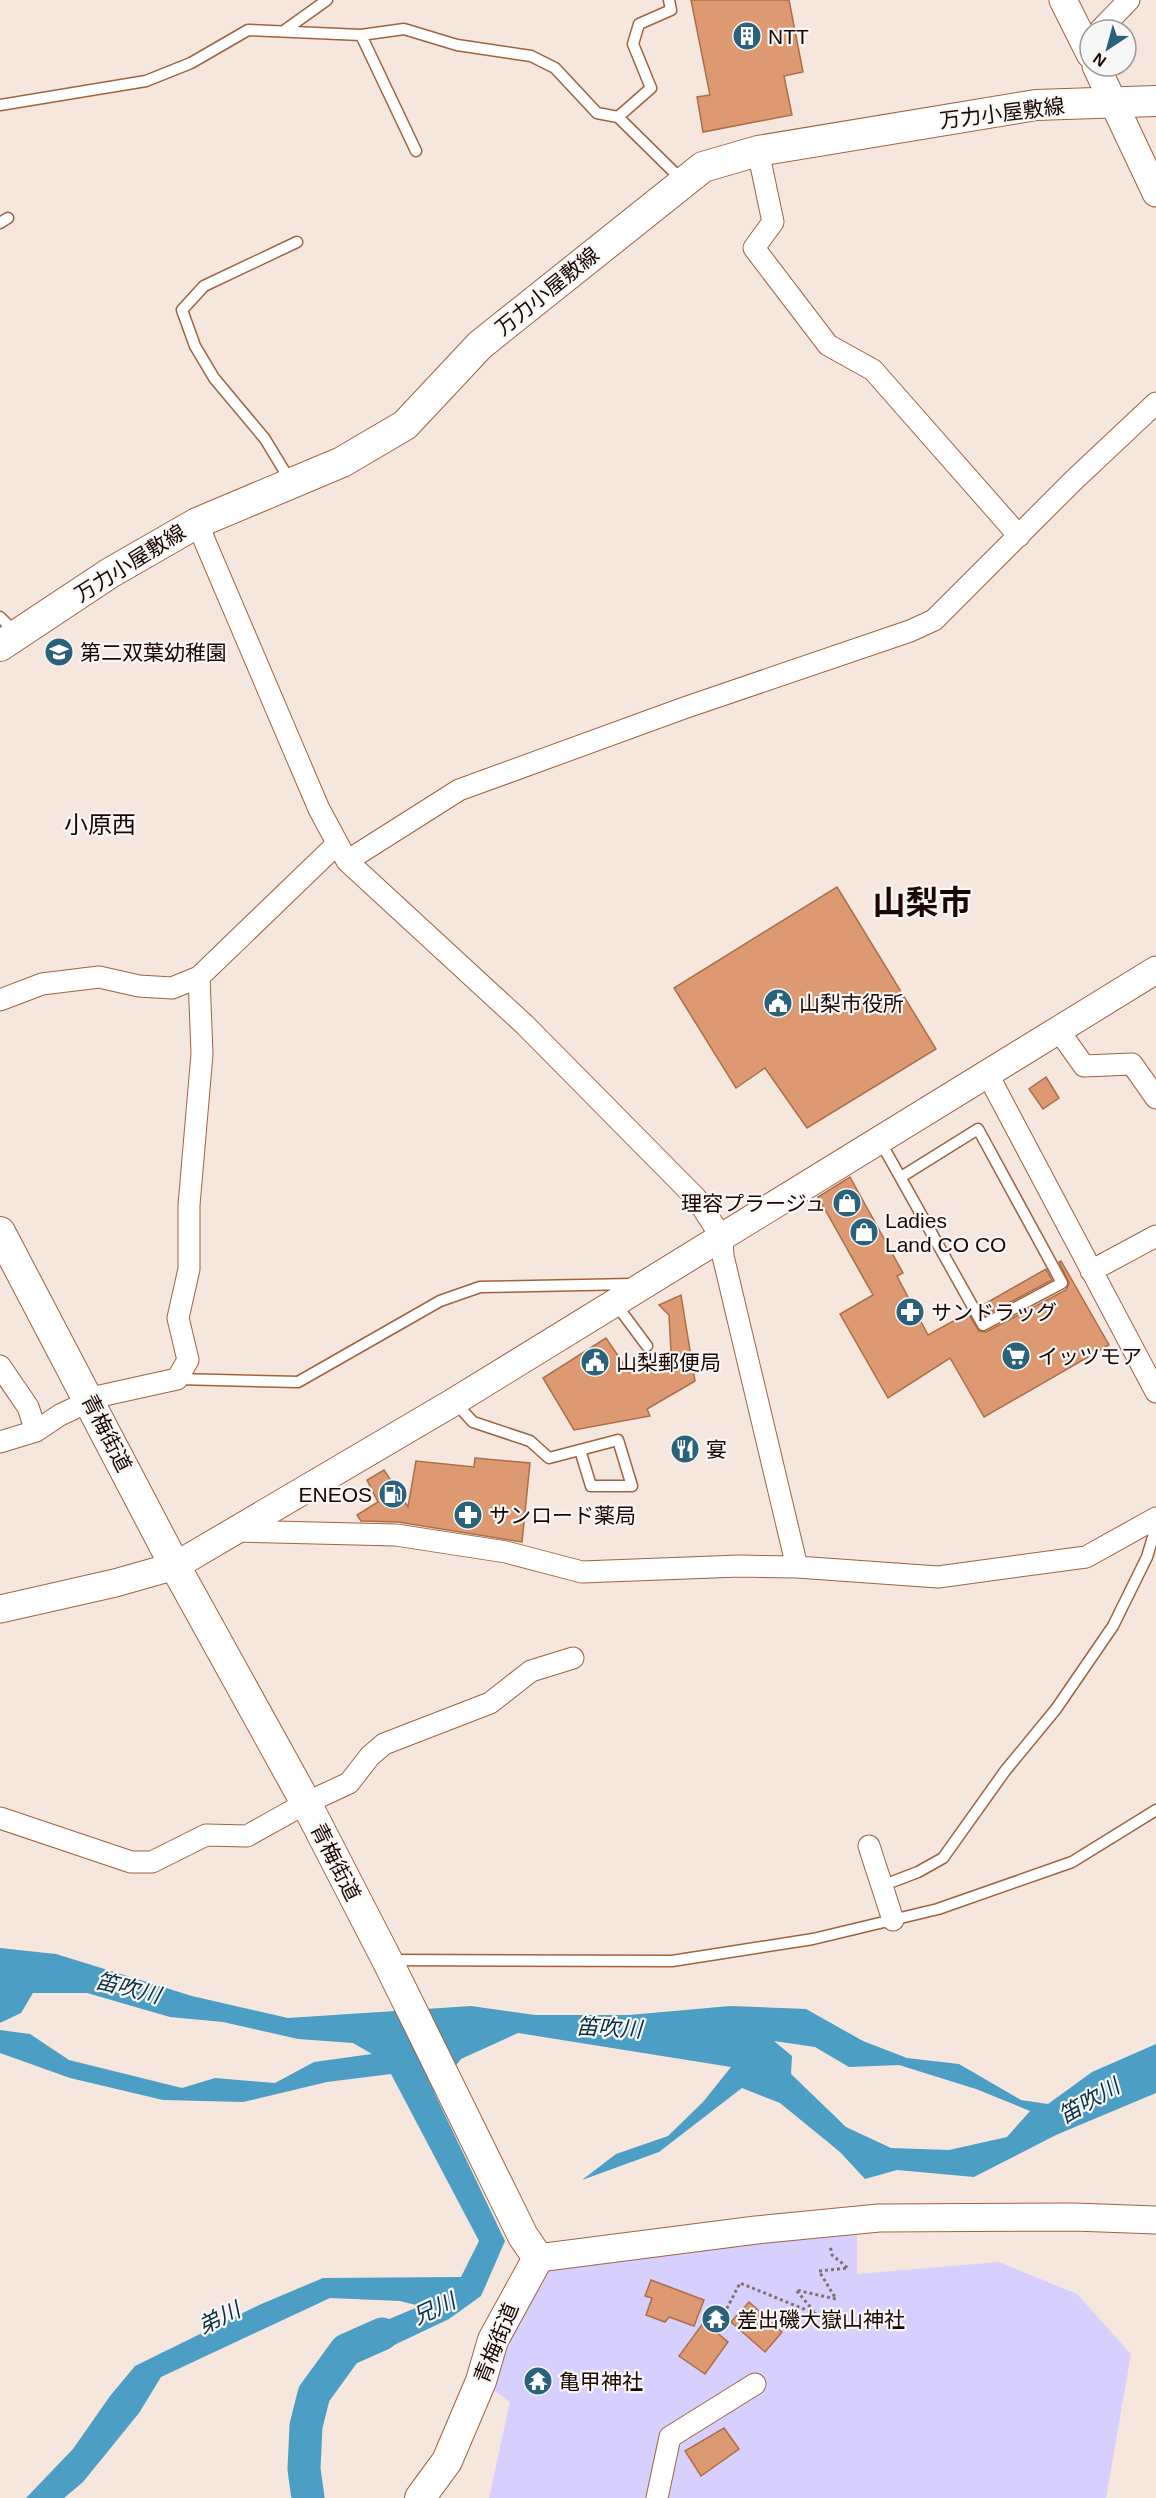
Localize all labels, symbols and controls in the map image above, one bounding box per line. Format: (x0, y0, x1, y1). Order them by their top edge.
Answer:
north arrow (1078, 18, 1138, 78)
building icon: NTT (731, 20, 763, 52)
place label: NTT (768, 25, 809, 48)
text: N (1090, 49, 1109, 70)
street label: 万力小屋敷線 (938, 94, 1066, 132)
street label: 万力小屋敷線 (491, 242, 603, 340)
street label: 万力小屋敷線 (70, 520, 190, 606)
school or university icon: 第二双葉幼稚園 (43, 636, 75, 668)
place label: 第二双葉幼稚園 (80, 641, 227, 664)
district label: 小原西 (64, 811, 136, 838)
district label: 山梨市 (873, 884, 972, 921)
public building icon: 山梨市役所 (762, 987, 794, 1019)
place label: 山梨市役所 (799, 992, 904, 1015)
shop icon: 理容プラージュ (831, 1187, 863, 1219)
place label: 理容プラージュ (681, 1192, 826, 1215)
place label: Ladies Land CO CO (885, 1209, 1006, 1256)
shop icon: Ladies Land CO CO (848, 1216, 880, 1248)
pharmacy icon: サンドラッグ (894, 1296, 926, 1328)
place label: サンドラッグ (931, 1301, 1057, 1324)
supermarket icon: イッツモア (1000, 1340, 1032, 1372)
place label: イッツモア (1037, 1345, 1142, 1368)
public building icon: 山梨郵便局 (579, 1346, 611, 1378)
place label: 山梨郵便局 (616, 1351, 721, 1374)
street label: 青梅街道 (78, 1390, 136, 1476)
restaurant icon: 宴 (669, 1433, 701, 1465)
place label: 宴 (706, 1438, 727, 1461)
fuel station icon: ENEOS (377, 1478, 409, 1510)
place label: ENEOS (298, 1483, 372, 1506)
pharmacy icon: サンロード薬局 (452, 1499, 484, 1531)
place label: サンロード薬局 (489, 1504, 636, 1527)
street label: 青梅街道 (307, 1819, 365, 1905)
water label: 笛吹川 (93, 1968, 165, 2009)
water label: 笛吹川 (575, 2014, 645, 2042)
water label: 笛吹川 (1054, 2073, 1126, 2128)
water label: 兄川 (409, 2288, 461, 2330)
water label: 弟川 (194, 2296, 246, 2339)
street label: 青梅街道 (470, 2300, 522, 2386)
temple icon: 差出磯大嶽山神社 (700, 2303, 732, 2335)
place label: 差出磯大嶽山神社 (737, 2308, 905, 2331)
temple icon: 亀甲神社 (522, 2365, 554, 2397)
place label: 亀甲神社 (559, 2370, 643, 2393)

